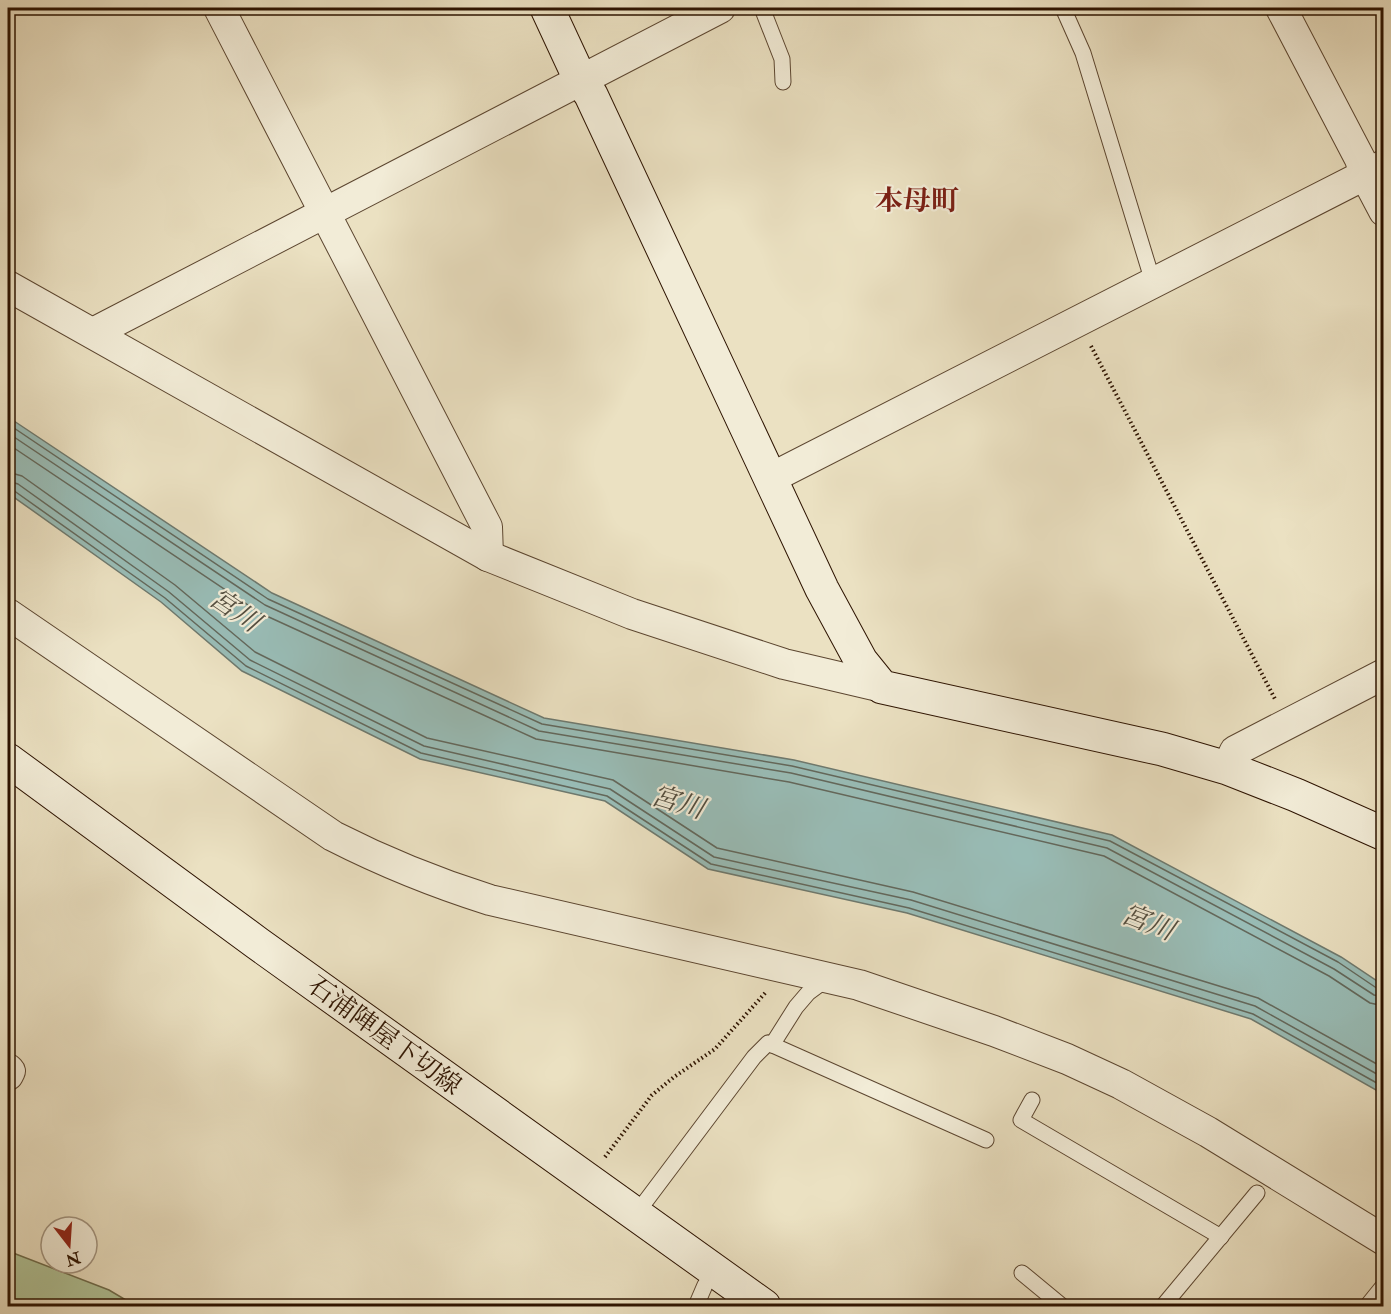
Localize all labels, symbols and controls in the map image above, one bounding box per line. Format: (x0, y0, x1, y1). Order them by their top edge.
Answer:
district label: 本母町 (875, 184, 959, 219)
water label: 宮川 (203, 582, 269, 641)
water label: 宮川 (647, 779, 711, 827)
water label: 宮川 (1117, 897, 1182, 949)
street label: 石浦陣屋下切線 (301, 969, 467, 1102)
north arrow (39, 1215, 99, 1275)
text: N (63, 1246, 84, 1270)

